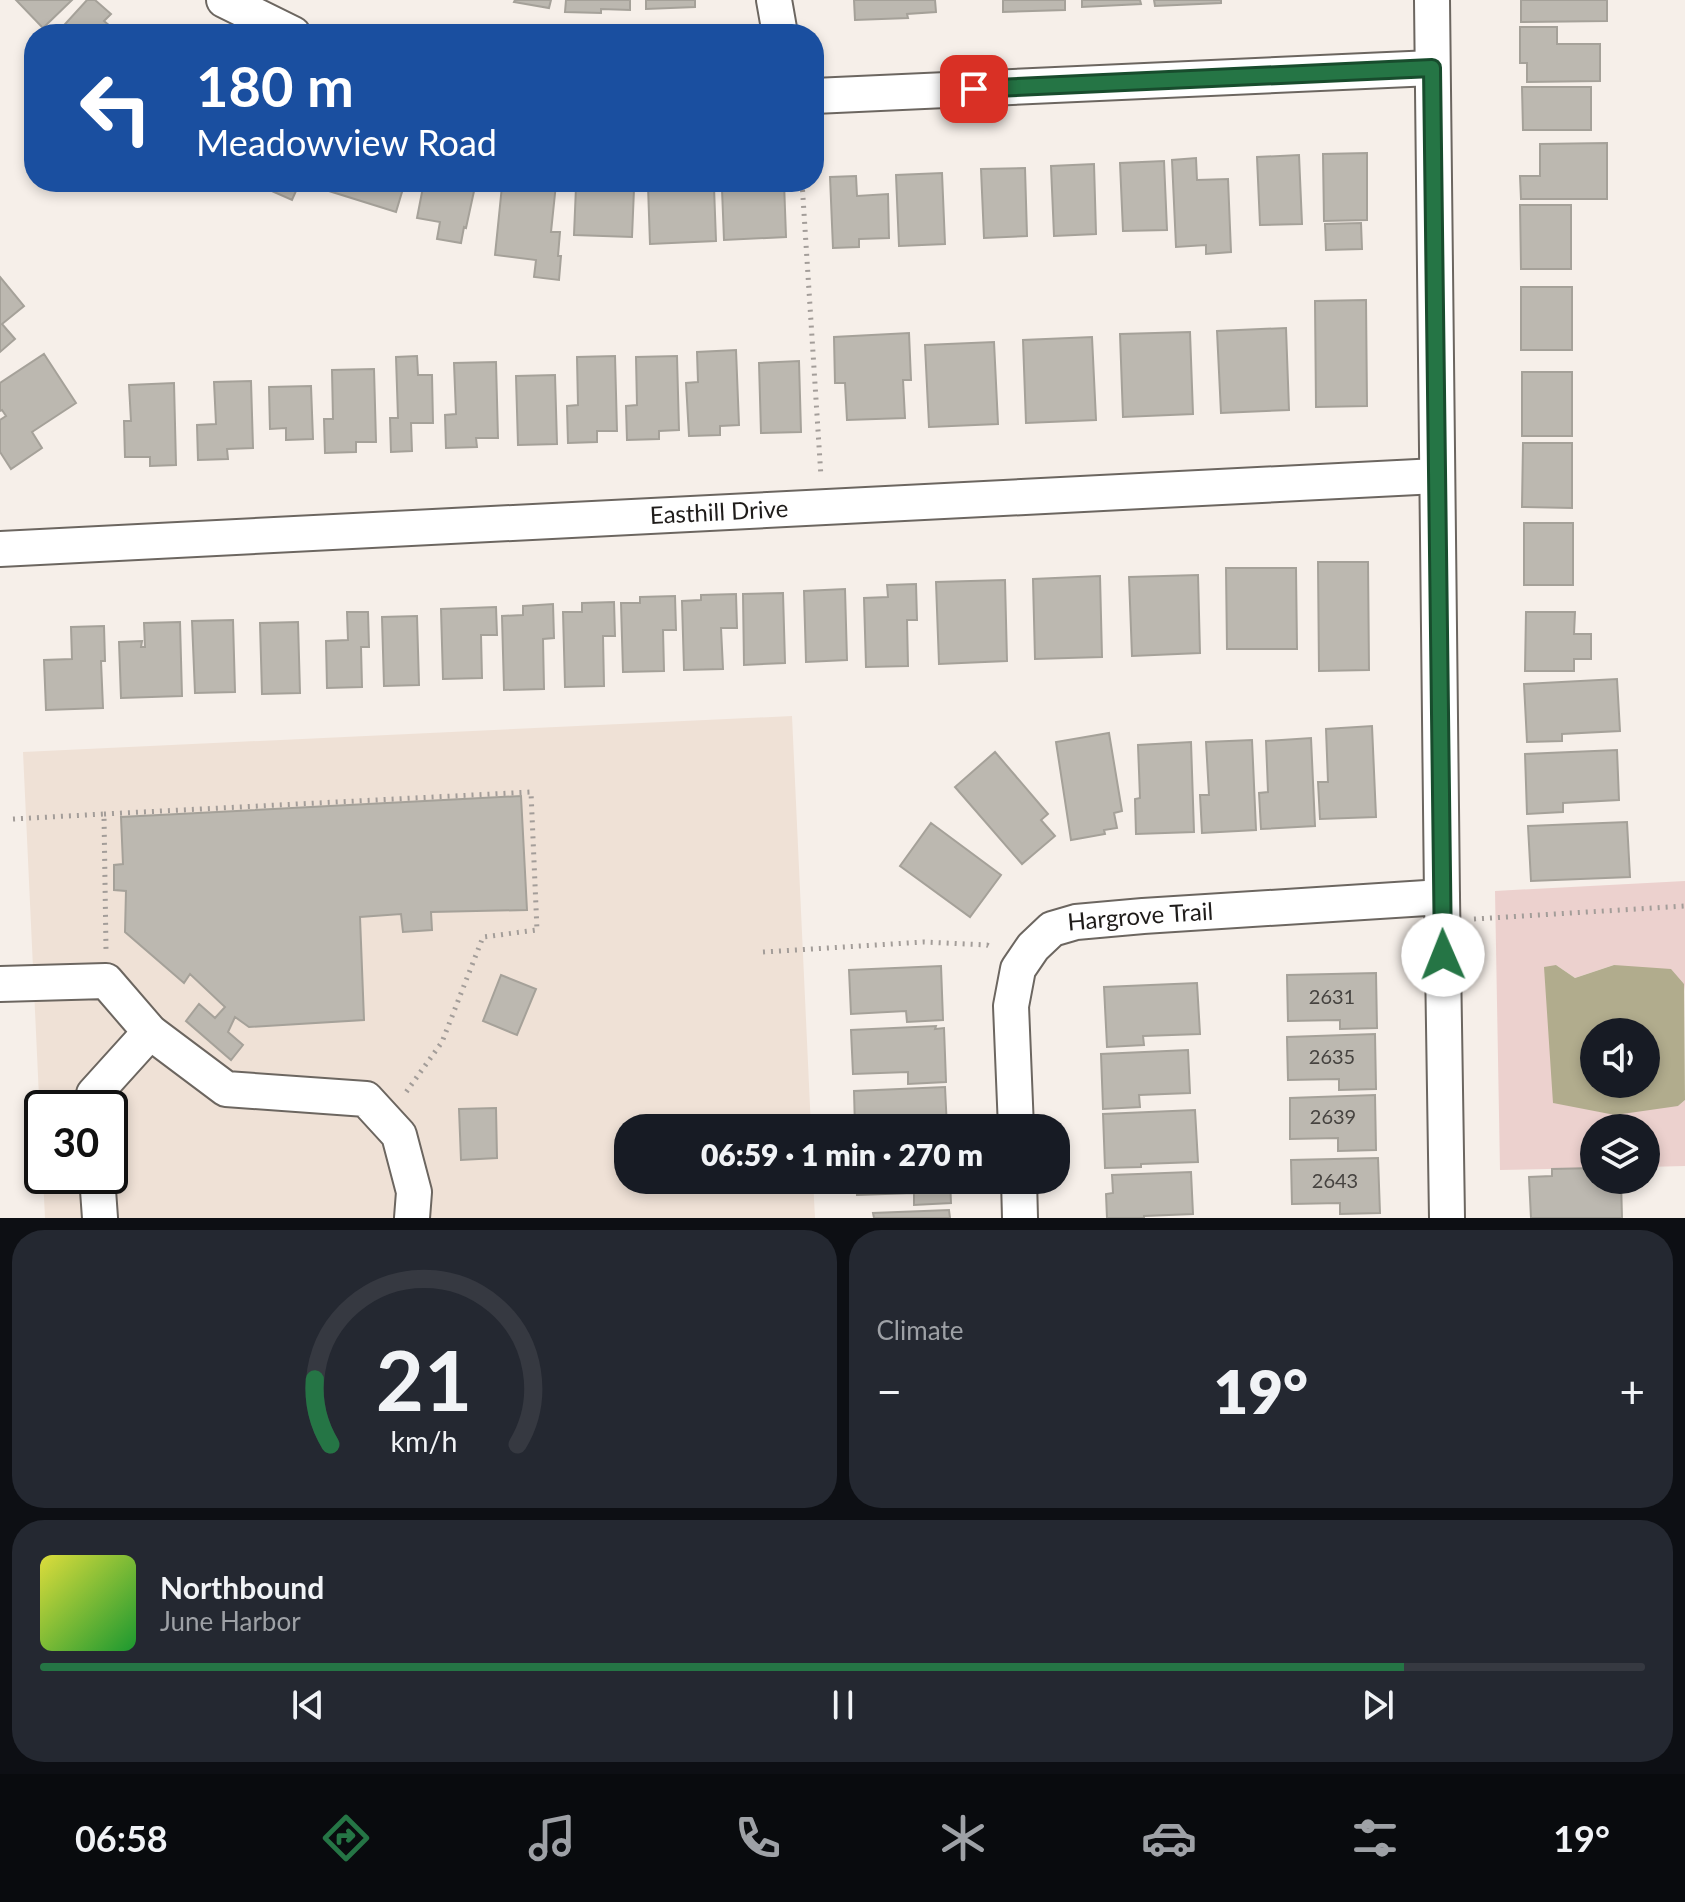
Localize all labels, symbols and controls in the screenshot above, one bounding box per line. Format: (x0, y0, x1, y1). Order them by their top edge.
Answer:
text: 180 m (196, 52, 354, 119)
pin (940, 55, 1008, 123)
icon: left (64, 56, 168, 160)
icon: arrive (952, 67, 996, 111)
text: Meadowview Road (196, 120, 497, 164)
street label: Easthill Drive (649, 493, 789, 529)
street label: Hargrove Trail (1066, 896, 1214, 936)
position arrow (1401, 913, 1485, 997)
house number: 2631 (1309, 984, 1355, 1008)
map controls (1580, 1018, 1660, 1194)
button: sound (1580, 1018, 1660, 1098)
house number: 2635 (1309, 1044, 1355, 1068)
speed limit sign: 30 (24, 1090, 128, 1194)
house number: 2639 (1310, 1104, 1356, 1128)
button: layers (1580, 1114, 1660, 1194)
text: 06:59 · 1 min · 270 m (701, 1136, 983, 1172)
house number: 2643 (1312, 1168, 1358, 1192)
text: Climate (877, 1314, 963, 1346)
text: 21 (376, 1329, 473, 1429)
text: 19° (1213, 1355, 1308, 1427)
text: − (877, 1365, 902, 1417)
text: + (1619, 1365, 1645, 1417)
text: km/h (391, 1424, 458, 1458)
text: Northbound (160, 1569, 324, 1605)
text: June Harbor (160, 1605, 301, 1637)
icon: previous (286, 1683, 330, 1727)
icon: pause (821, 1683, 865, 1727)
icon: next (1356, 1683, 1400, 1727)
icon: directions (318, 1810, 374, 1866)
icon: music (524, 1810, 580, 1866)
icon: phone (730, 1810, 786, 1866)
icon: climate (935, 1810, 991, 1866)
icon: car (1141, 1810, 1197, 1866)
icon: filters (1347, 1810, 1403, 1866)
text: 06:58 (75, 1816, 168, 1860)
text: 19° (1553, 1816, 1610, 1860)

